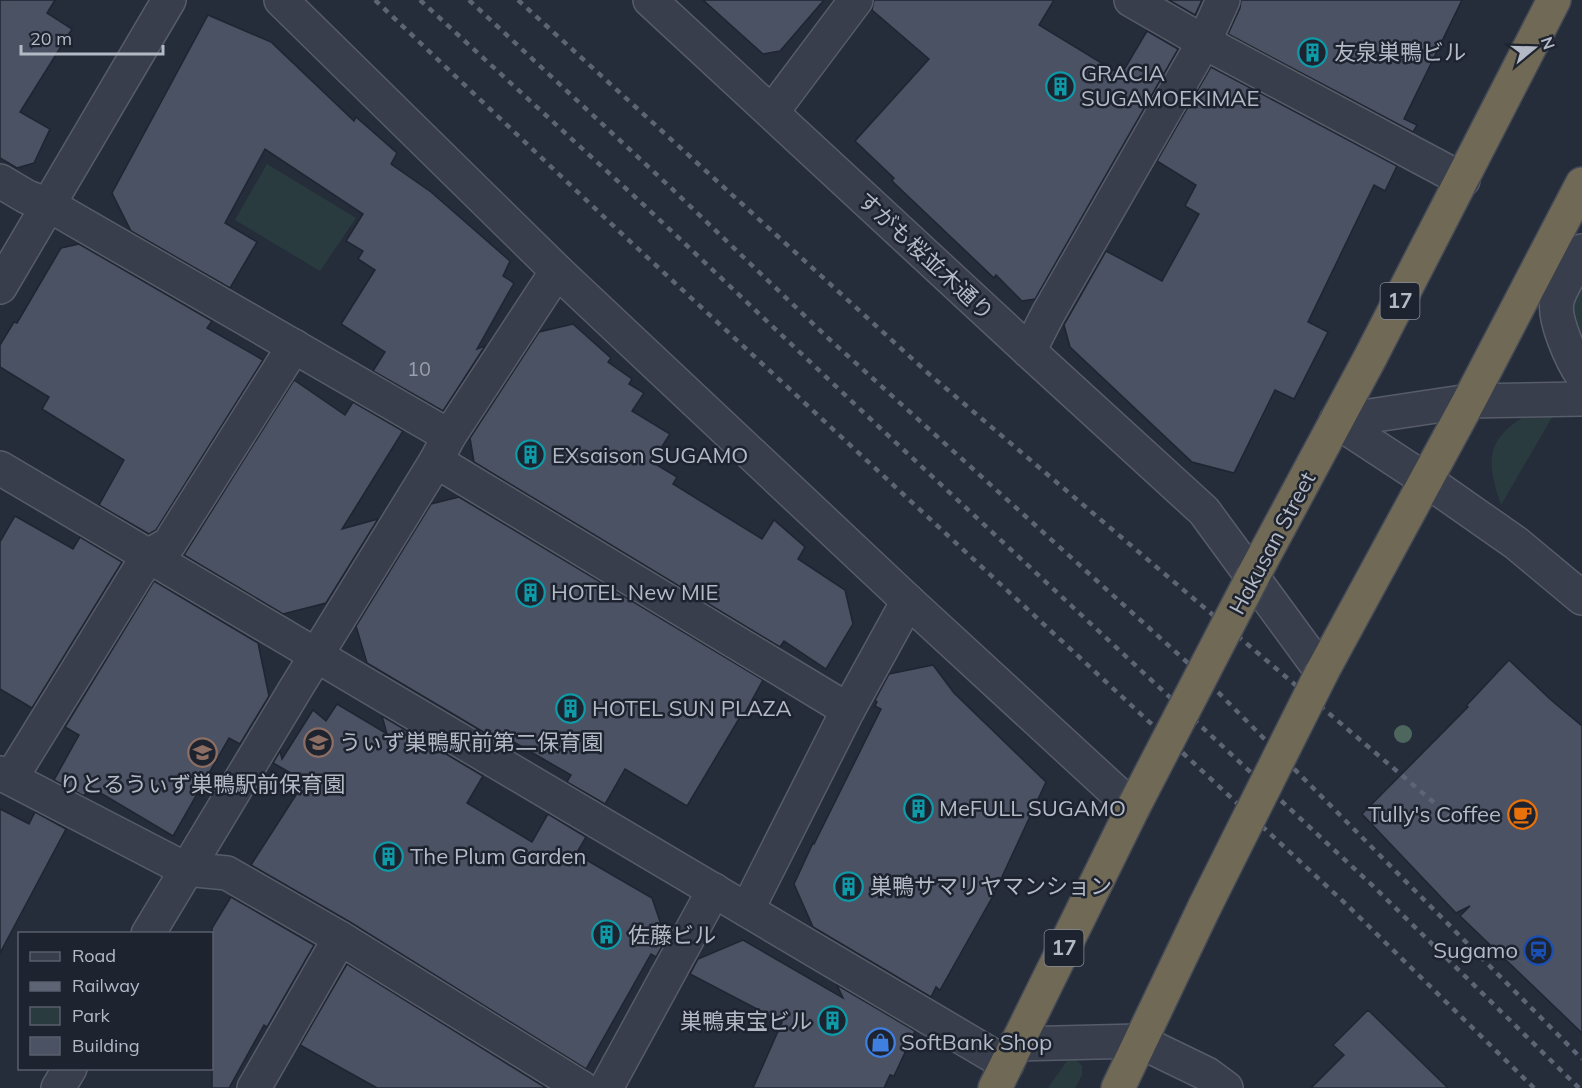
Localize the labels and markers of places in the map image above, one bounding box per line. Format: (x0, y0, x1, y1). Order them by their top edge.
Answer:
building icon: 友泉巣鴨ビル (1297, 36, 1329, 68)
place label: 友泉巣鴨ビル (1334, 38, 1466, 66)
place label: GRACIA SUGAMOEKIMAE (1081, 59, 1259, 112)
building icon: GRACIA SUGAMOEKIMAE (1044, 70, 1076, 102)
building icon: EXsaison SUGAMO (515, 439, 547, 471)
place label: EXsaison SUGAMO (552, 441, 748, 469)
building icon: HOTEL New MIE (514, 576, 546, 608)
place label: HOTEL New MIE (551, 578, 718, 606)
building icon: HOTEL SUN PLAZA (555, 692, 587, 724)
place label: HOTEL SUN PLAZA (592, 694, 792, 722)
school or university icon: うぃず巣鴨駅前第二保育園 (302, 726, 334, 758)
place label: うぃず巣鴨駅前第二保育園 (339, 728, 603, 756)
school or university icon: りとるうぃず巣鴨駅前保育園 (186, 736, 218, 768)
place label: りとるうぃず巣鴨駅前保育園 (59, 770, 345, 798)
building icon: MeFULL SUGAMO (902, 792, 934, 824)
place label: MeFULL SUGAMO (939, 794, 1126, 822)
cafe icon: Tully's Coffee (1506, 798, 1538, 830)
place label: Tully's Coffee (1368, 800, 1501, 828)
building icon: The Plum Garden (373, 840, 405, 872)
place label: The Plum Garden (410, 842, 586, 870)
building icon: 巣鴨サマリヤマンション (833, 870, 865, 902)
place label: 巣鴨サマリヤマンション (870, 872, 1112, 900)
building icon: 佐藤ビル (591, 919, 623, 951)
place label: 佐藤ビル (628, 921, 716, 949)
station icon: Sugamo (1523, 934, 1555, 966)
place label: Sugamo (1433, 936, 1518, 964)
building icon: 巣鴨東宝ビル (817, 1005, 849, 1037)
place label: 巣鴨東宝ビル (680, 1007, 812, 1035)
shop icon: SoftBank Shop (864, 1026, 896, 1058)
place label: SoftBank Shop (901, 1028, 1052, 1056)

